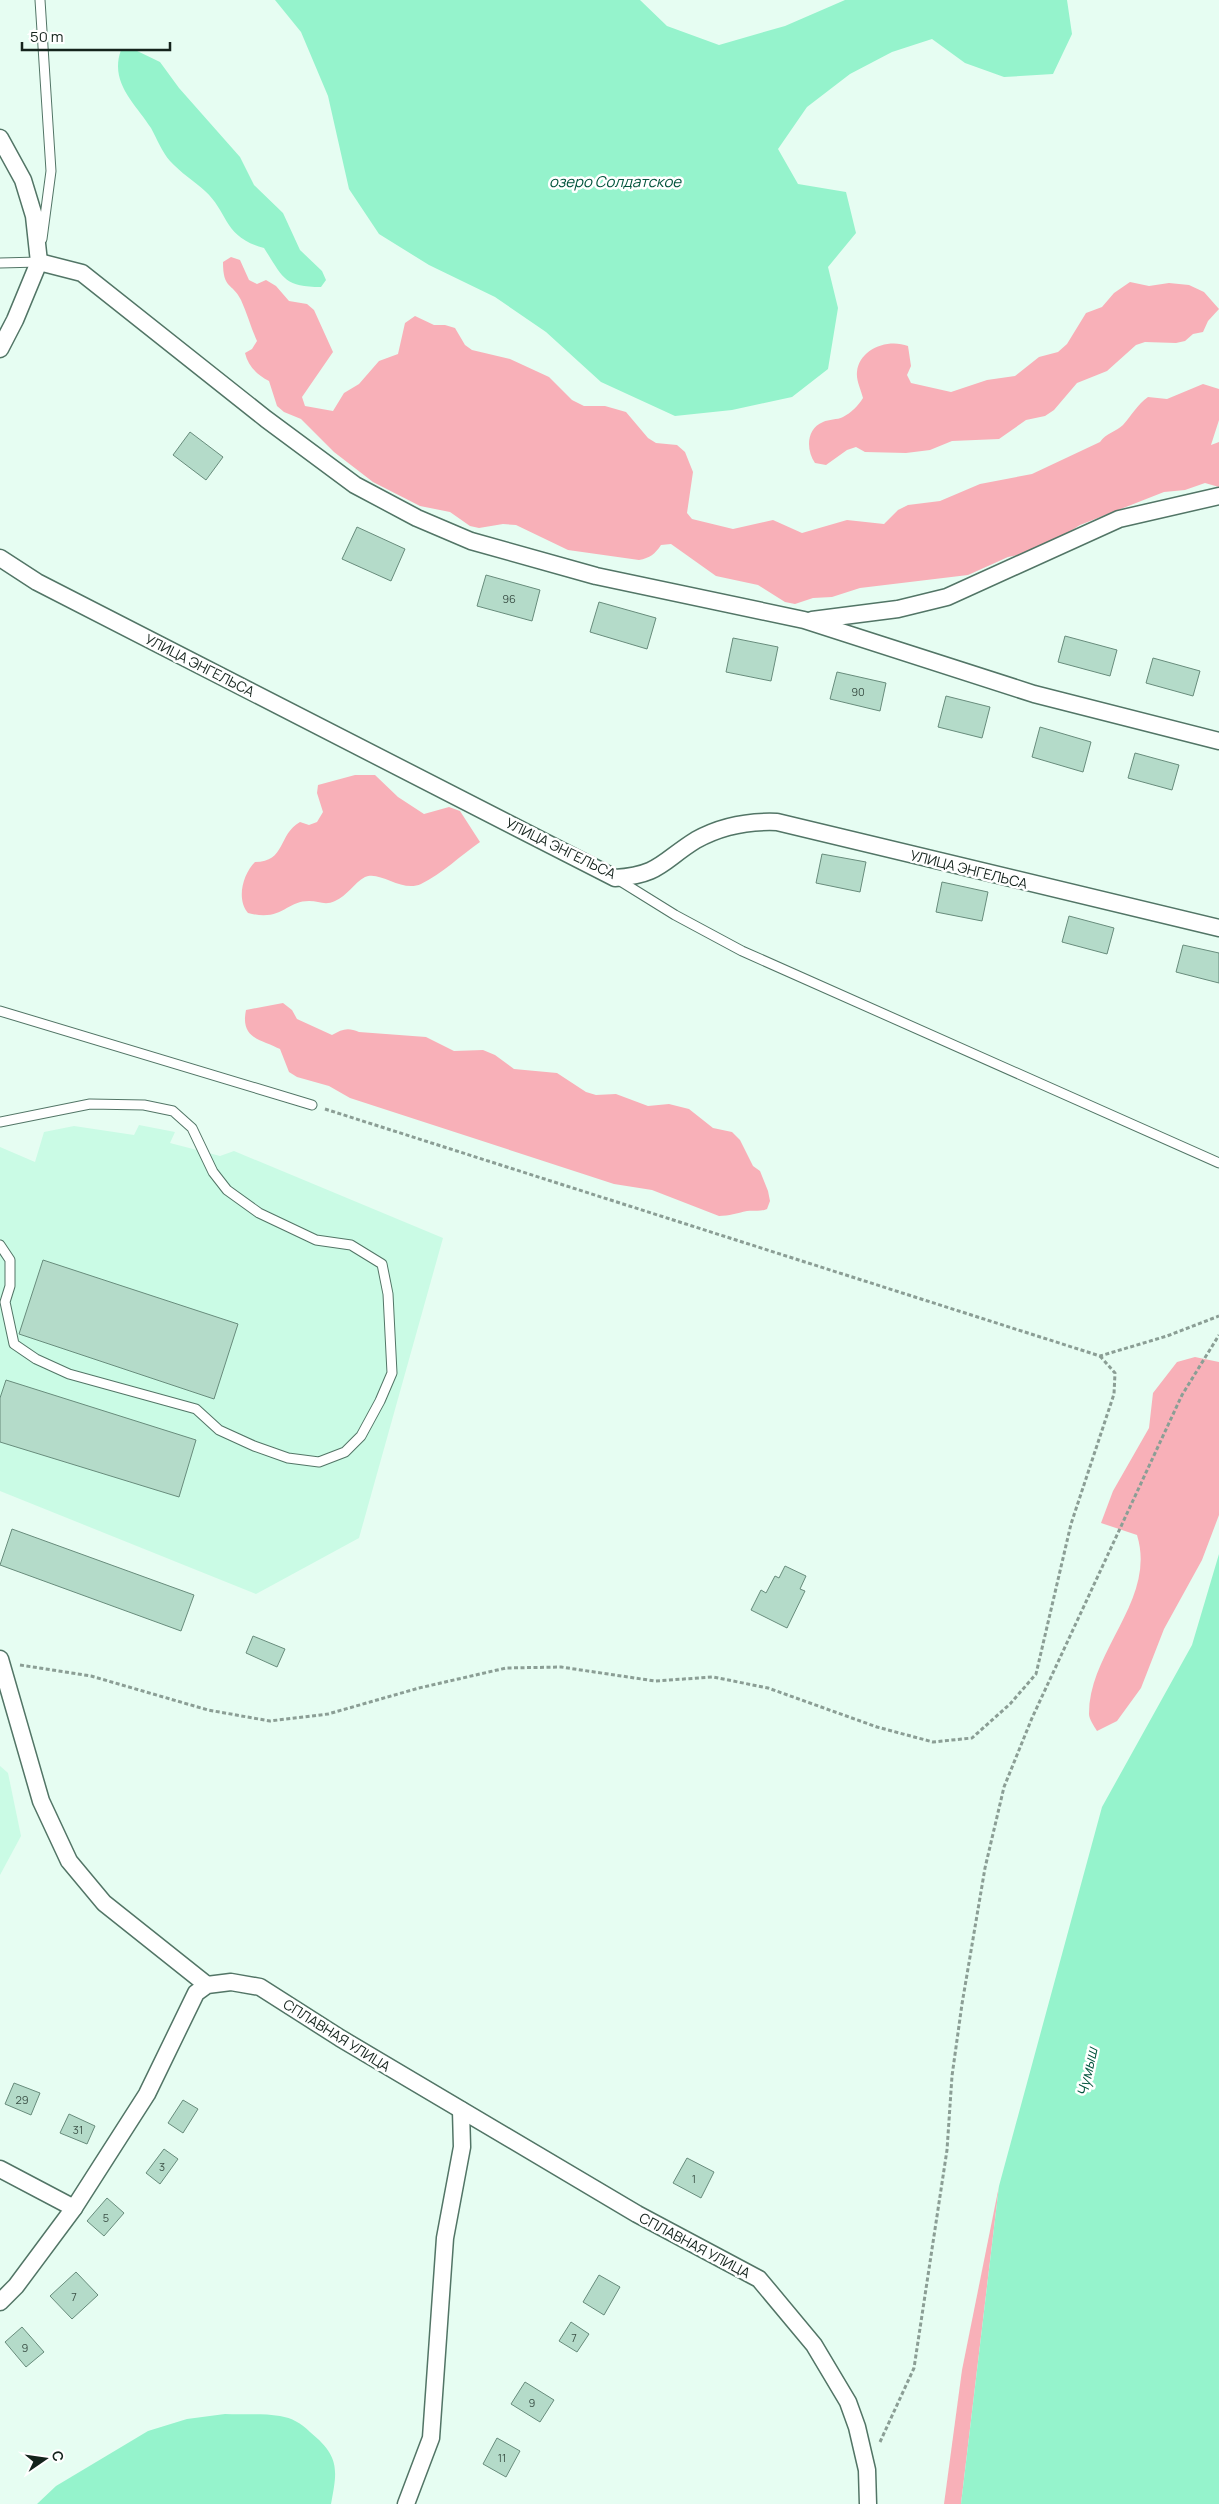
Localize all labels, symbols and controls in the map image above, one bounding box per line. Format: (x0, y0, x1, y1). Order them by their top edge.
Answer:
scale bar (22, 20, 170, 52)
text: 50 m (30, 26, 64, 47)
water label: озеро Солдатское (549, 171, 682, 192)
house number: 96 (502, 591, 516, 606)
street label: УЛИЦА ЭНГЕЛЬСА (142, 629, 258, 701)
house number: 90 (851, 684, 865, 699)
street label: УЛИЦА ЭНГЕЛЬСА (503, 813, 619, 883)
street label: УЛИЦА ЭНГЕЛЬСА (908, 845, 1030, 893)
street label: СПЛАВНАЯ УЛИЦА (280, 1994, 394, 2076)
water label: Чумыш (1072, 2044, 1103, 2098)
house number: 29 (15, 2092, 29, 2107)
house number: 31 (73, 2122, 83, 2137)
house number: 3 (159, 2159, 165, 2174)
house number: 1 (692, 2171, 696, 2186)
street label: СПЛАВНАЯ УЛИЦА (636, 2208, 754, 2282)
house number: 5 (103, 2210, 109, 2225)
house number: 7 (71, 2289, 77, 2304)
house number: 7 (571, 2330, 577, 2345)
house number: 9 (22, 2340, 29, 2355)
house number: 9 (529, 2395, 536, 2410)
north arrow (20, 2434, 70, 2484)
text: С (48, 2449, 69, 2463)
house number: 11 (498, 2450, 506, 2465)

